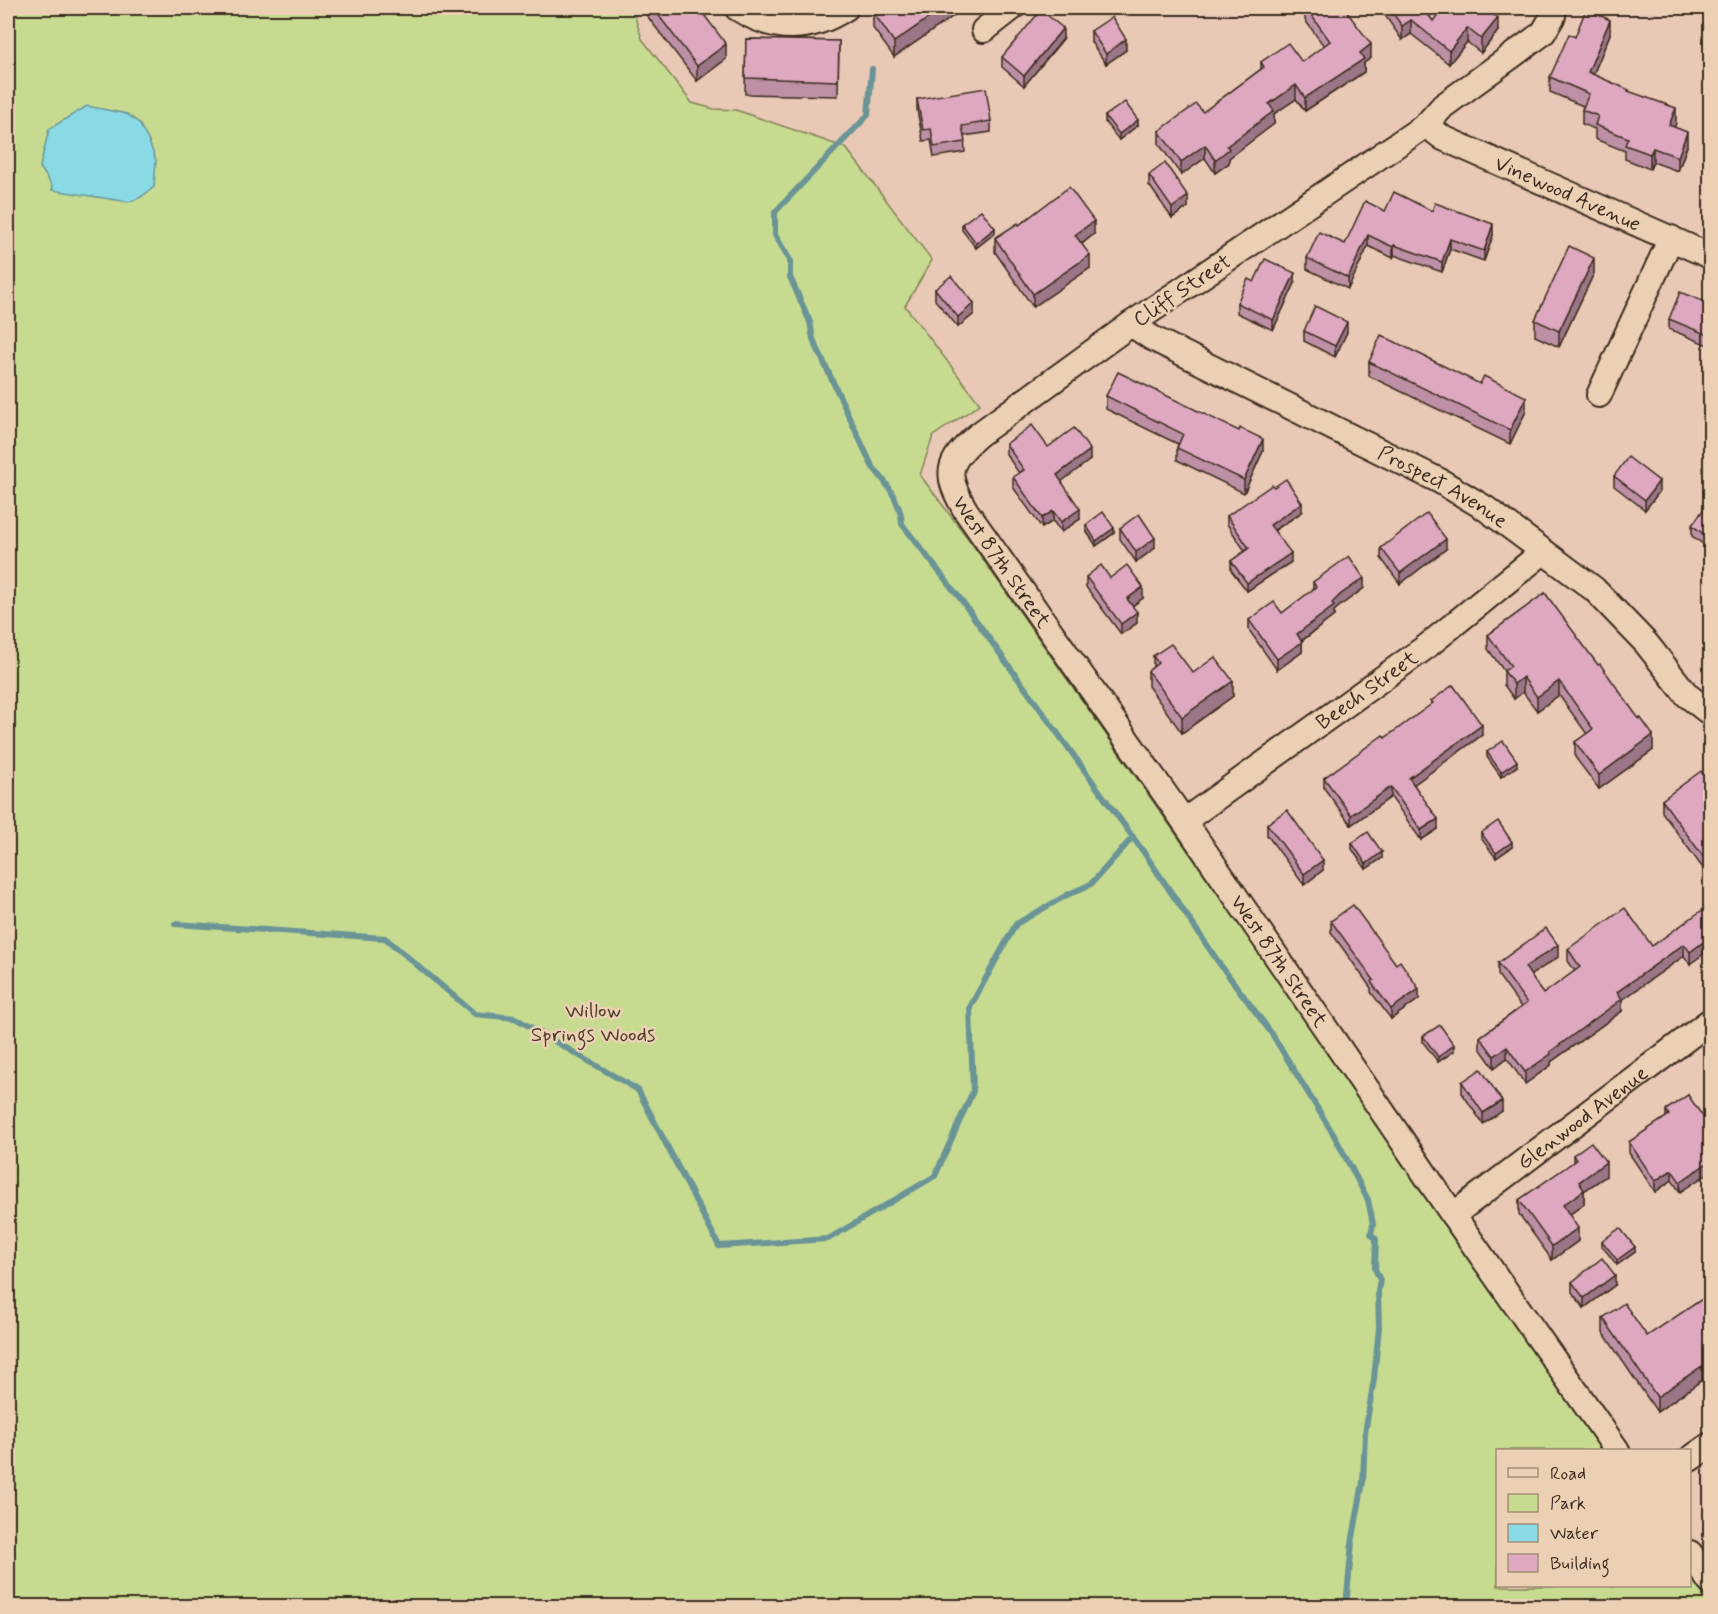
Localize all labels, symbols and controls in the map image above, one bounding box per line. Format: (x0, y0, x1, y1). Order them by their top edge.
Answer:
street label: Vinewood Avenue (1490, 150, 1645, 239)
street label: Cliff Street (1128, 248, 1237, 334)
street label: Prospect Avenue (1373, 439, 1513, 535)
street label: West 87th Street (945, 491, 1057, 634)
street label: Beech Street (1311, 644, 1425, 737)
street label: West 87th Street (1223, 890, 1334, 1034)
park label: Willow Springs Woods (531, 997, 655, 1051)
street label: Glenwood Avenue (1512, 1060, 1654, 1177)
legend (1496, 1449, 1691, 1587)
text: Road (1550, 1462, 1586, 1486)
text: Park (1550, 1492, 1586, 1516)
text: Water (1550, 1522, 1599, 1546)
text: Building (1550, 1552, 1610, 1578)

